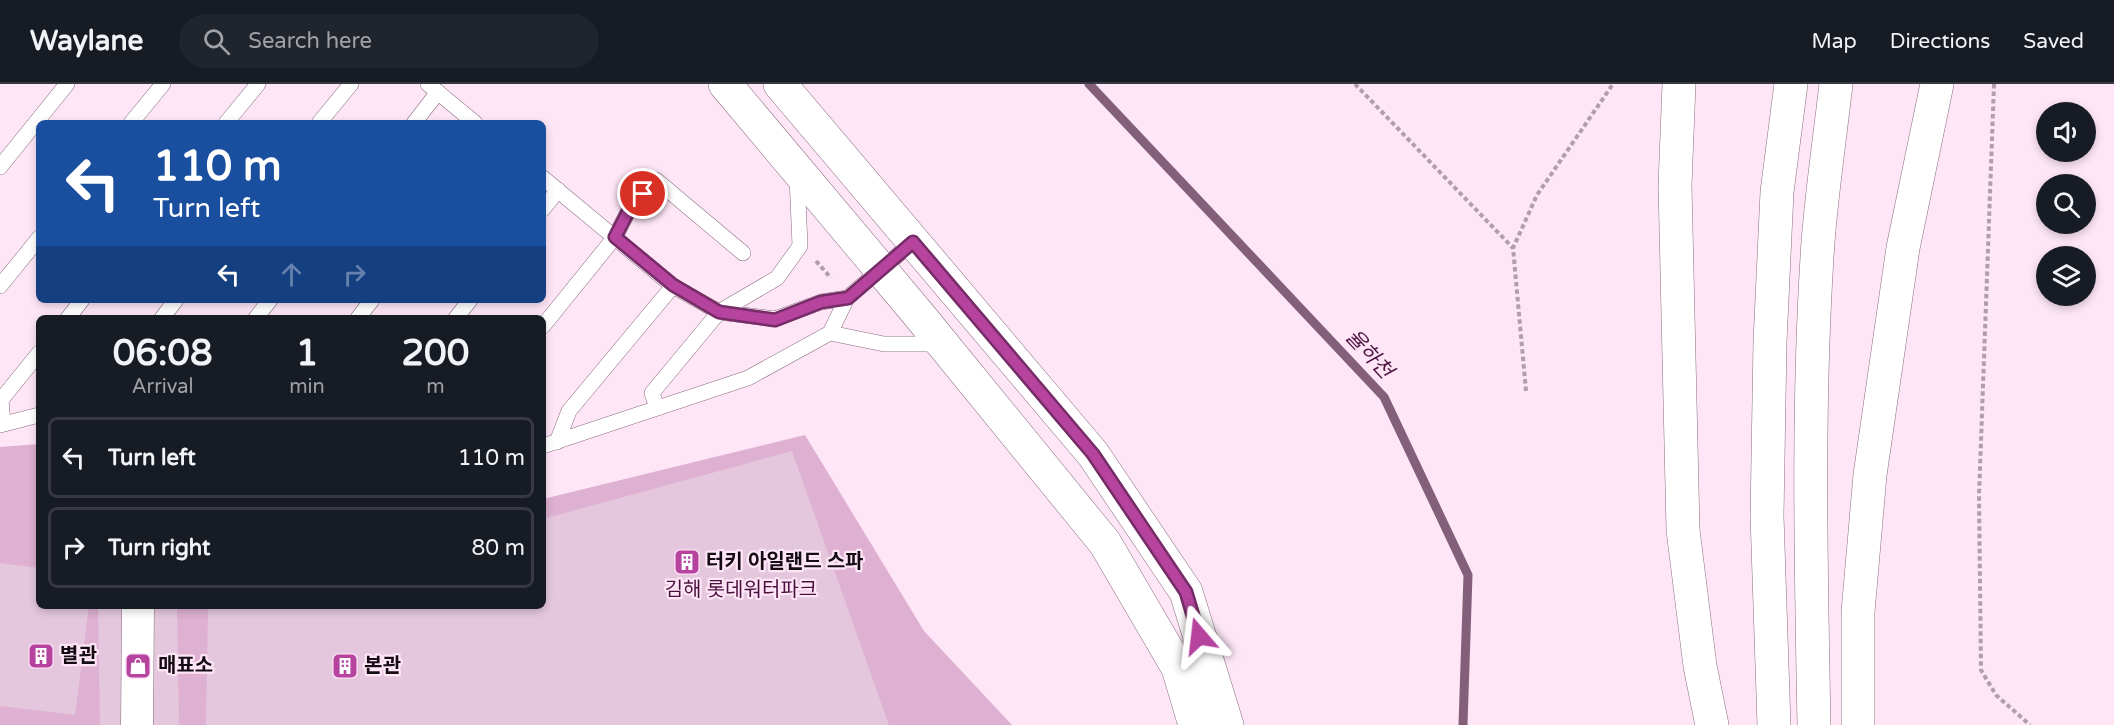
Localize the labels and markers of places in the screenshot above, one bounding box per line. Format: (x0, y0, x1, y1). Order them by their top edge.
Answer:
pin (617, 168, 668, 219)
building icon: 터키 아일랜드 스파 (672, 547, 702, 577)
place label: 터키 아일랜드 스파 (706, 550, 864, 574)
building icon: 별관 (26, 641, 56, 671)
place label: 별관 (60, 644, 97, 668)
shop icon: 매표소 (123, 651, 153, 681)
building icon: 본관 (330, 651, 360, 681)
place label: 매표소 (158, 654, 213, 678)
place label: 본관 (364, 654, 401, 678)

